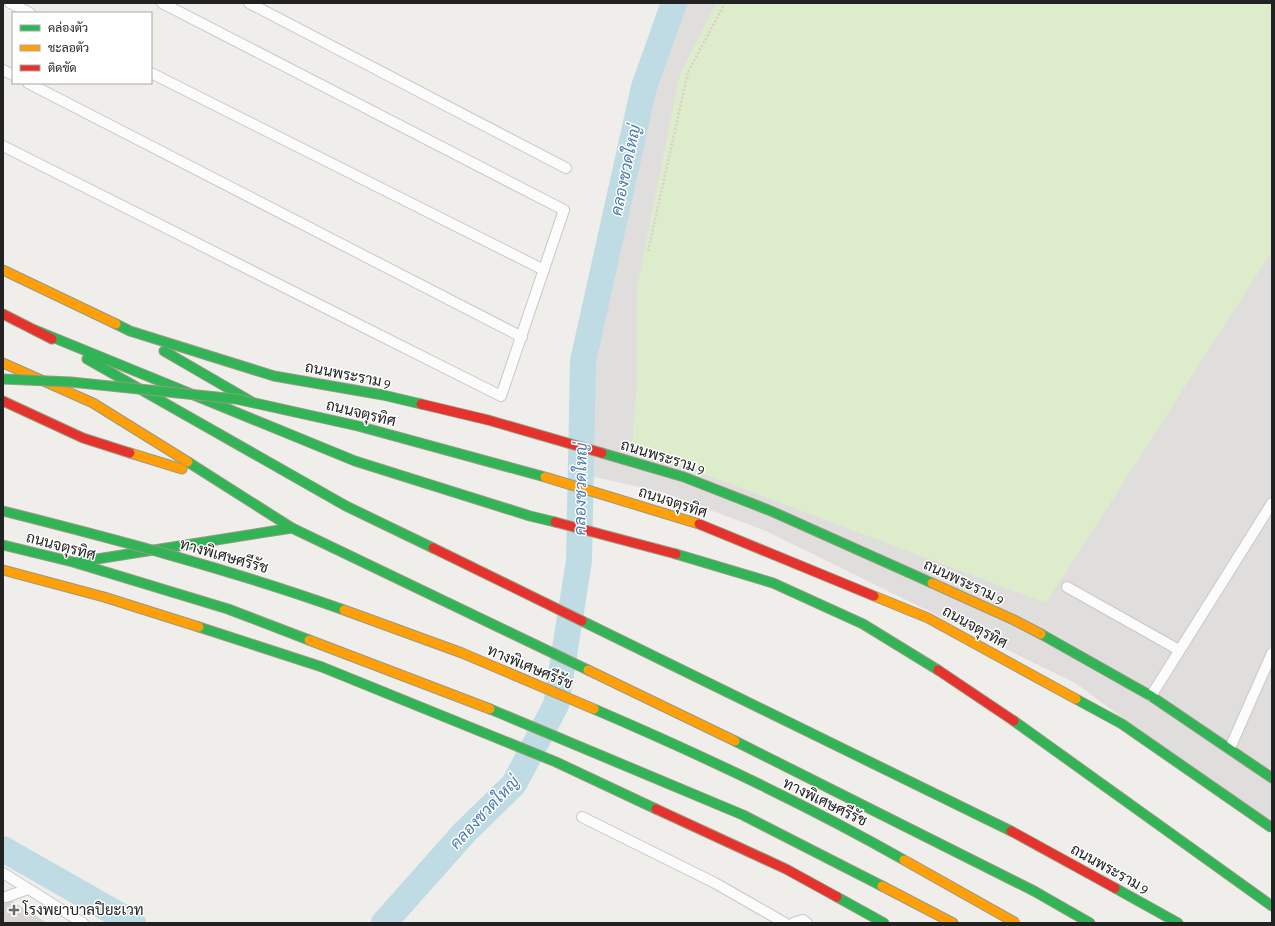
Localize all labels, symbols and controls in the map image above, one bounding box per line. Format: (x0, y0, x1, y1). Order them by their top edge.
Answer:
legend (12, 12, 152, 84)
text: คล่องตัว (48, 21, 88, 34)
text: ชะลอตัว (48, 41, 89, 54)
text: ติดขัด (48, 61, 77, 74)
water label: คลองชวดใหญ่ (605, 121, 645, 217)
street label: ถนนพระราม 9 (304, 360, 392, 391)
street label: ถนนจตุรทิศ (324, 396, 398, 432)
street label: ถนนพระราม 9 (619, 438, 707, 477)
water label: คลองชวดใหญ่ (568, 441, 591, 535)
street label: ถนนจตุรทิศ (636, 482, 710, 523)
street label: ถนนจตุรทิศ (24, 528, 98, 566)
street label: ทางพิเศษศรีรัช (178, 534, 271, 576)
street label: ถนนพระราม 9 (921, 557, 1006, 608)
street label: ถนนจตุรทิศ (938, 602, 1011, 654)
street label: ทางพิเศษศรีรัช (485, 640, 576, 692)
water label: คลองชวดใหญ่ (444, 770, 524, 853)
street label: ทางพิเศษศรีรัช (780, 773, 870, 829)
street label: ถนนพระราม 9 (1068, 842, 1152, 897)
place label: โรงพยาบาลปิยะเวท (22, 900, 144, 918)
marker: โรงพยาบาลปิยะเวท (8, 904, 20, 916)

